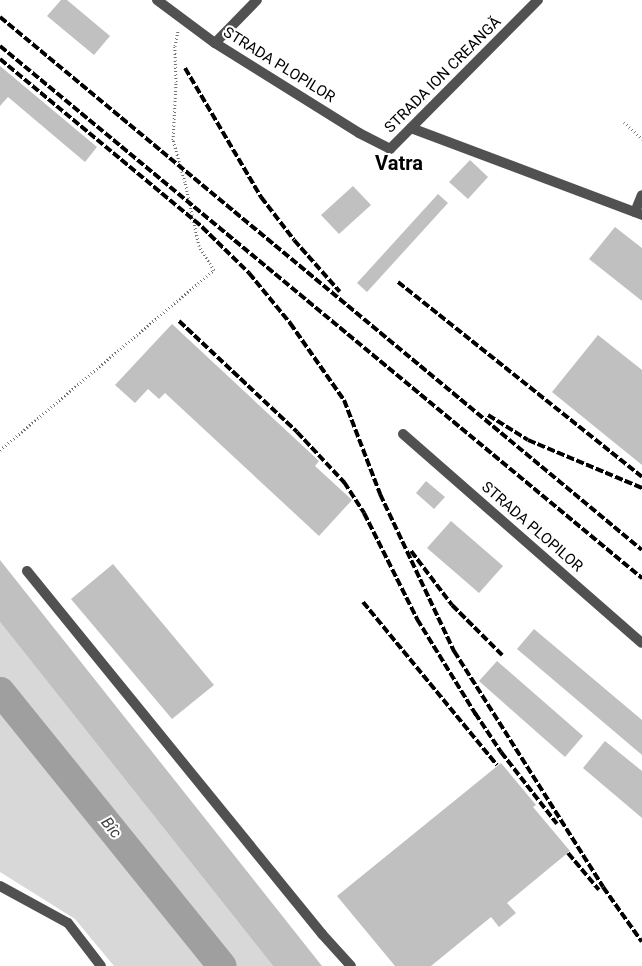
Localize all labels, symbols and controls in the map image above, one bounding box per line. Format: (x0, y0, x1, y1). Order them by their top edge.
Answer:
street label: STRADA ION CREANGĂ (381, 13, 505, 137)
street label: STRADA PLOPILOR (220, 23, 338, 107)
district label: Vatra (375, 151, 423, 175)
street label: STRADA PLOPILOR (478, 478, 586, 576)
water label: Bîc (97, 814, 125, 842)

